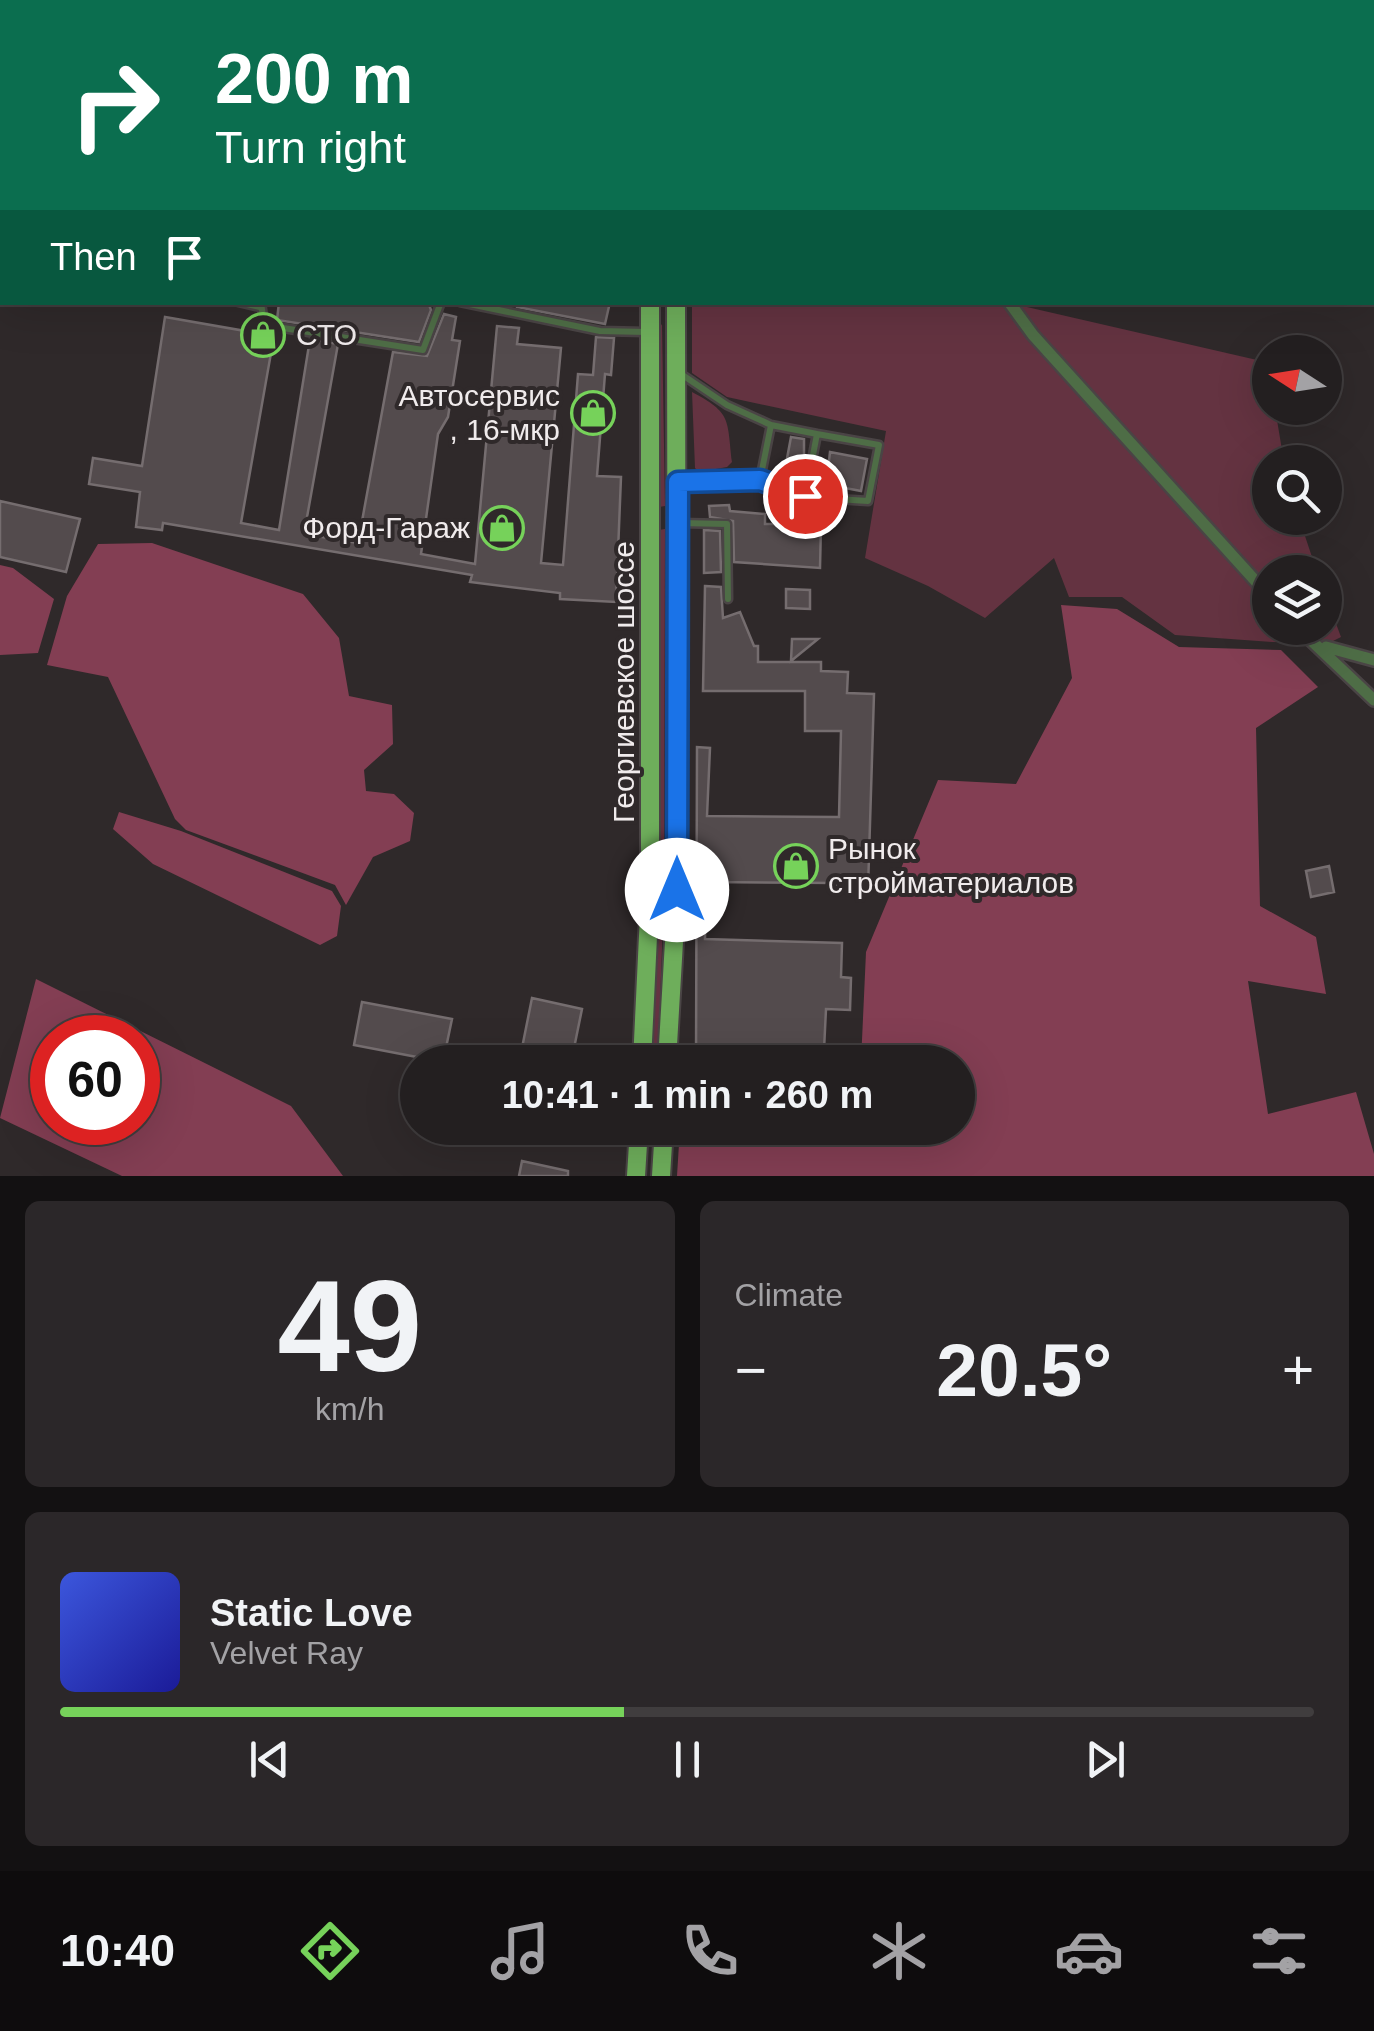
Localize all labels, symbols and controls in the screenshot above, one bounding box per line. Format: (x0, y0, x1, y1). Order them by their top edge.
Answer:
icon: right (50, 40, 180, 170)
text: 200 m (215, 40, 413, 118)
text: Turn right (215, 122, 406, 173)
icon: arrive (157, 230, 212, 285)
text: Then (50, 236, 137, 278)
shop icon: СТО (240, 312, 286, 358)
place label: СТО (296, 318, 357, 351)
north arrow (1252, 335, 1342, 425)
map controls (1252, 335, 1342, 645)
place label: Автосервис , 16-мкр (399, 379, 560, 446)
shop icon: Автосервис , 16-мкр (570, 390, 616, 436)
button: search (1252, 445, 1342, 535)
pin (763, 454, 848, 539)
icon: arrive (778, 469, 833, 524)
shop icon: Форд-Гараж (479, 505, 525, 551)
place label: Форд-Гараж (302, 511, 470, 544)
street label: Георгиевское шоссе (607, 541, 640, 823)
button: layers (1252, 555, 1342, 645)
place label: Рынок стройматериалов (828, 832, 1074, 899)
position arrow (625, 838, 729, 942)
shop icon: Рынок стройматериалов (773, 843, 819, 889)
speed limit sign: 60 (30, 1015, 160, 1145)
text: 10:41 · 1 min · 260 m (502, 1074, 873, 1116)
text: 49 (277, 1253, 422, 1399)
text: Climate (735, 1277, 843, 1313)
text: 20.5° (936, 1328, 1112, 1412)
text: − (735, 1339, 767, 1401)
text: + (1282, 1339, 1314, 1401)
text: km/h (315, 1391, 384, 1427)
text: Static Love (210, 1592, 413, 1634)
text: Velvet Ray (210, 1635, 363, 1671)
icon: previous (242, 1732, 297, 1787)
icon: pause (660, 1732, 715, 1787)
icon: next (1078, 1732, 1133, 1787)
icon: directions (295, 1916, 365, 1986)
icon: music (485, 1916, 555, 1986)
icon: phone (675, 1916, 745, 1986)
icon: climate (864, 1916, 934, 1986)
icon: car (1054, 1916, 1124, 1986)
icon: filters (1244, 1916, 1314, 1986)
text: 10:40 (60, 1925, 175, 1976)

